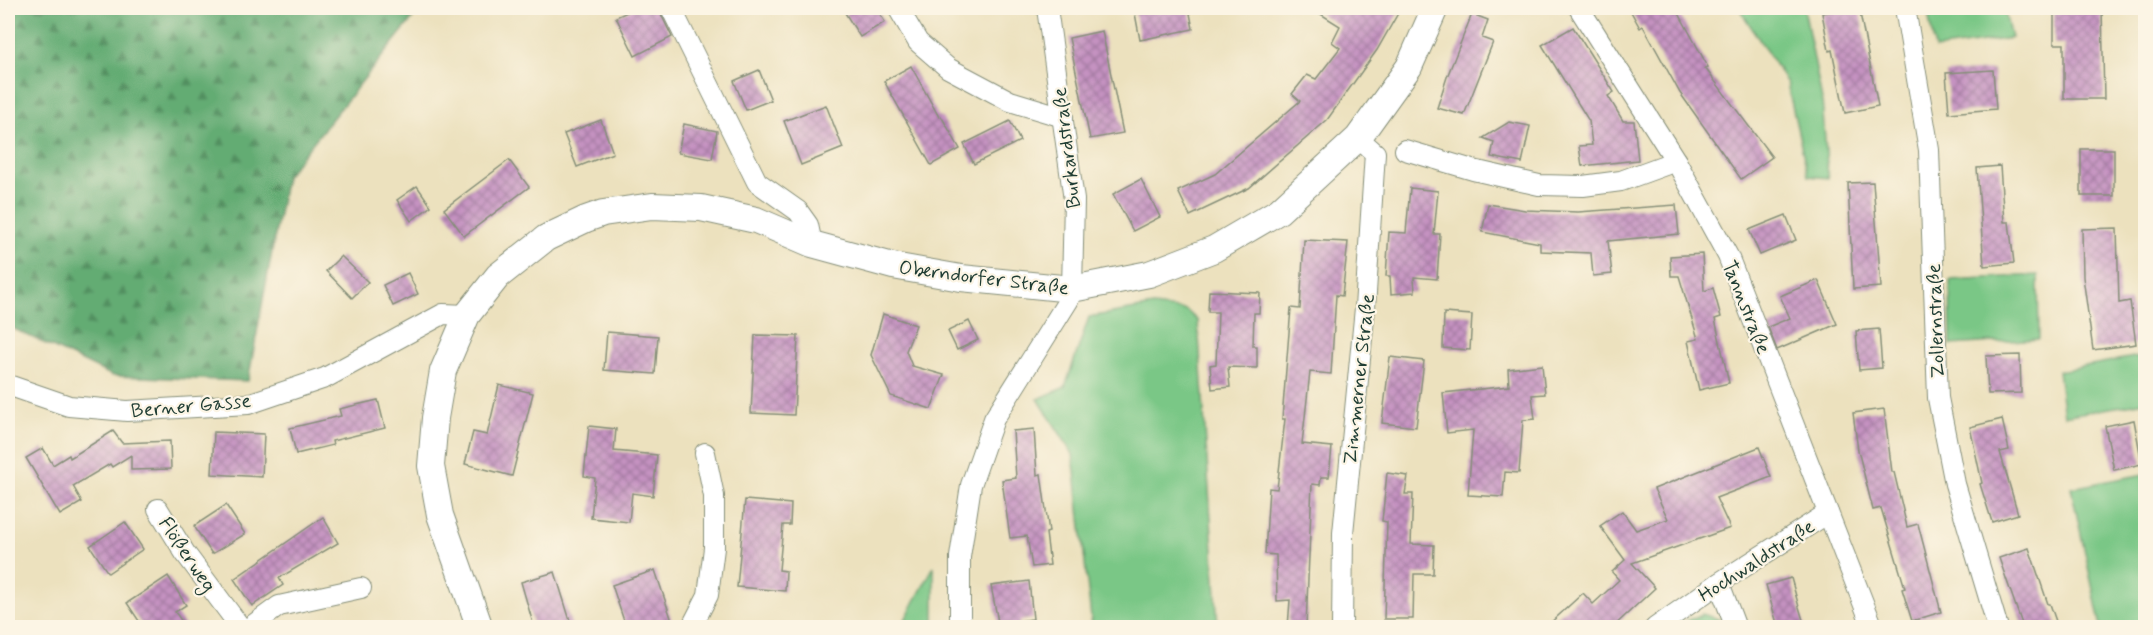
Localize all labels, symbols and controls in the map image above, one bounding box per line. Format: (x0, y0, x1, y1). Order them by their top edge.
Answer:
street label: Burkardstraße (1047, 86, 1088, 210)
street label: Oberndorfer Straße (897, 255, 1070, 302)
street label: Tannstraße (1715, 257, 1777, 359)
street label: Zollernstraße (1921, 263, 1952, 379)
street label: Zimmerner Straße (1337, 292, 1382, 466)
street label: Berner Gasse (130, 388, 253, 425)
street label: Flößerweg (151, 512, 222, 598)
street label: Hochwaldstraße (1693, 513, 1820, 609)

